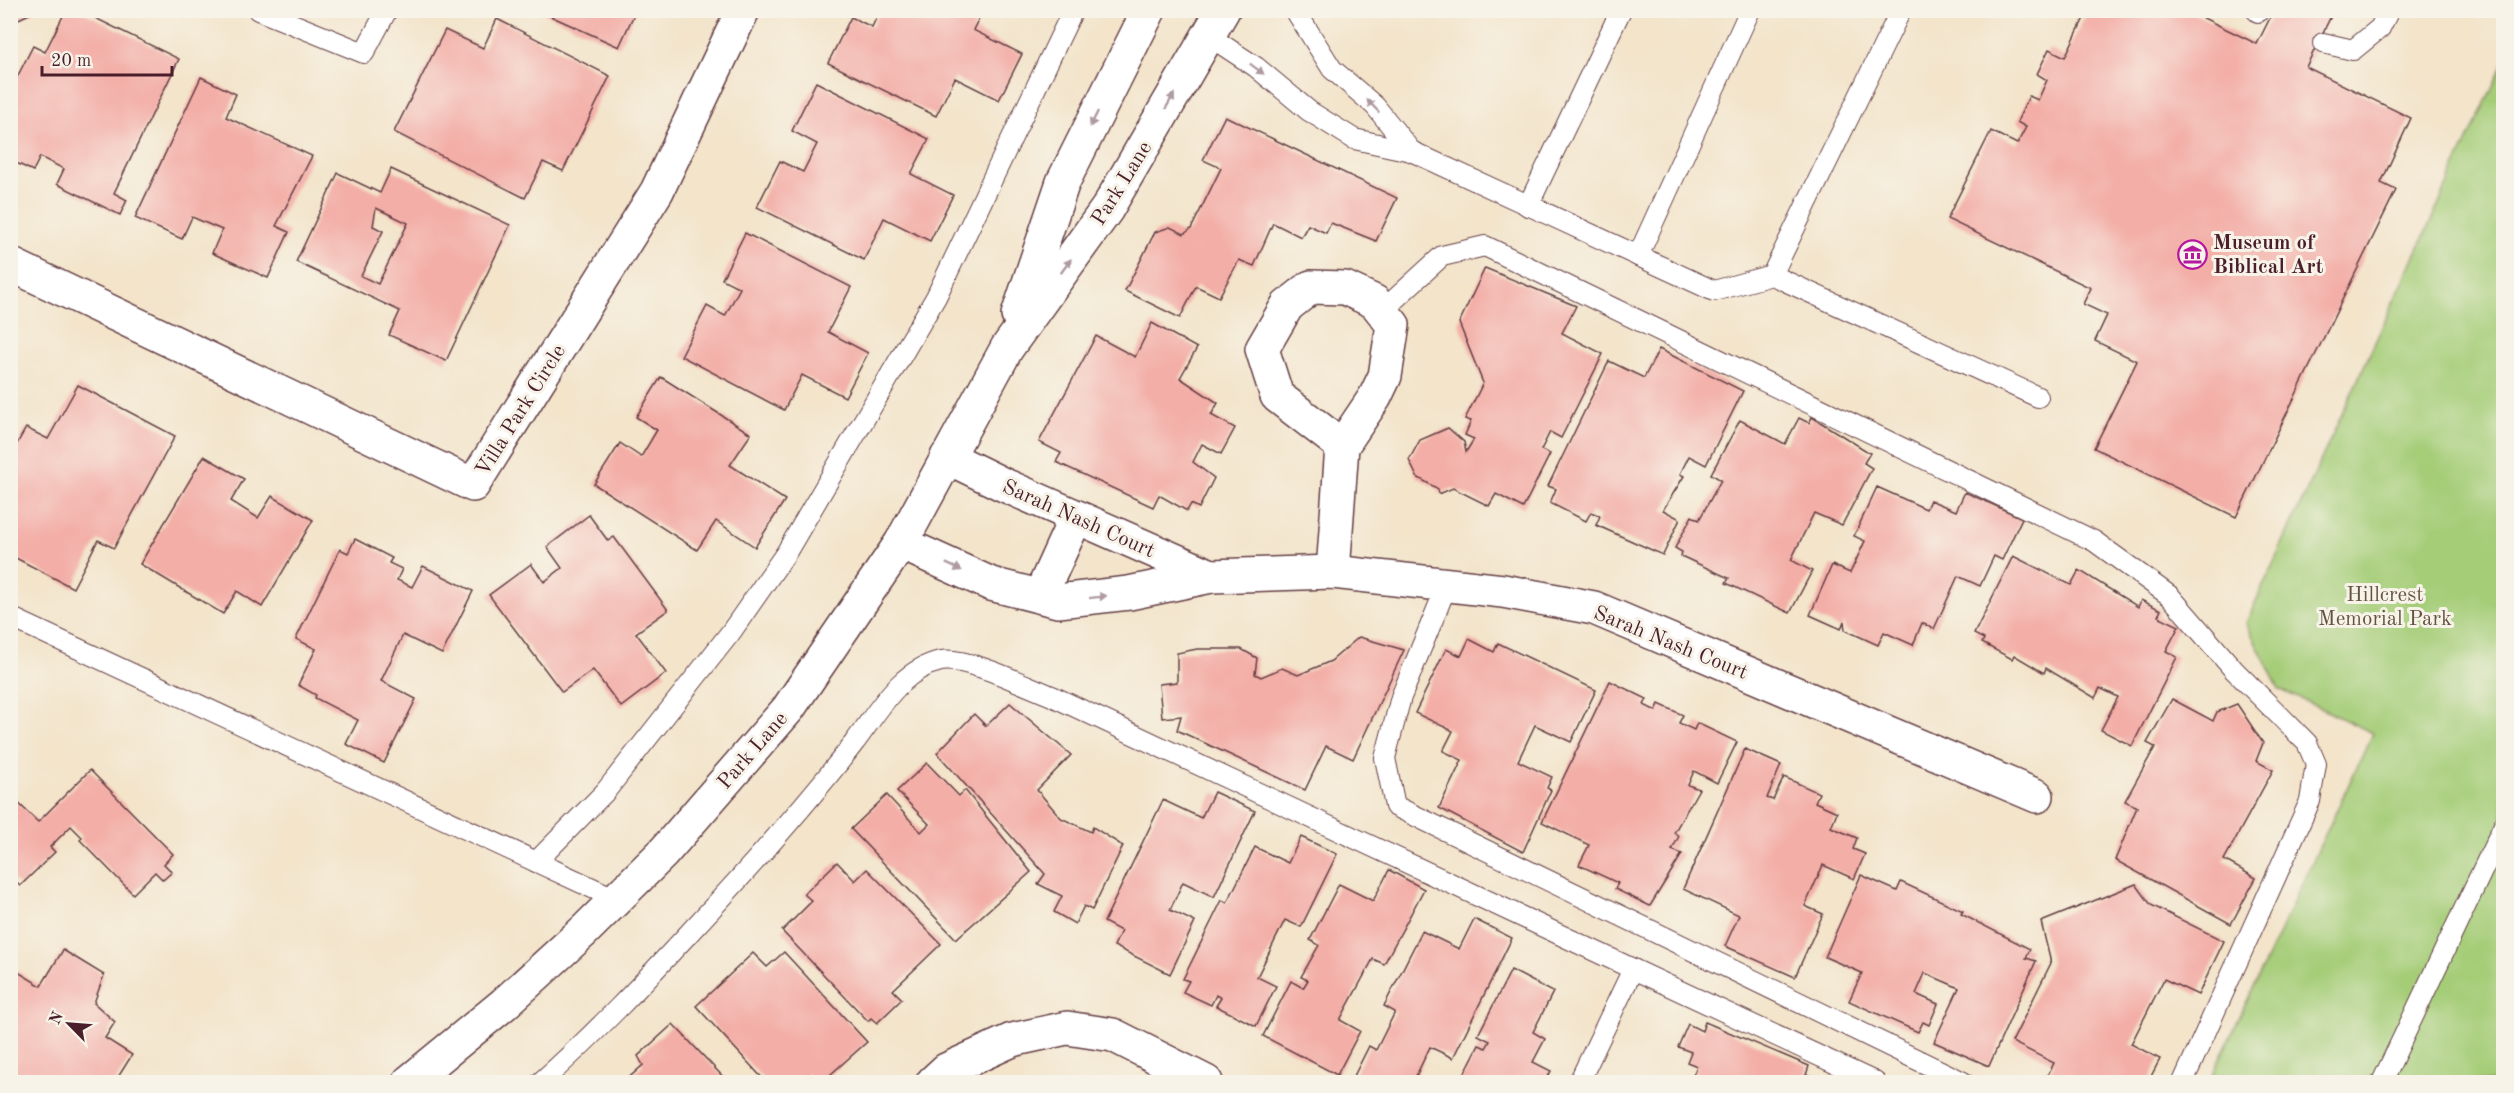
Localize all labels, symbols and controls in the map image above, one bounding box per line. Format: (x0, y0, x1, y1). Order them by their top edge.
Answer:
scale bar (42, 39, 172, 77)
text: 20 m (51, 52, 91, 70)
one-way arrow (1249, 62, 1265, 75)
one-way arrow (1165, 93, 1175, 110)
one-way arrow (1367, 99, 1381, 113)
one-way arrow (1090, 111, 1099, 128)
street label: Park Lane (1088, 138, 1156, 229)
place label: Museum of Biblical Art (2213, 233, 2324, 278)
museum icon: Museum of Biblical Art (2176, 238, 2208, 270)
one-way arrow (1060, 259, 1072, 275)
street label: Villa Park Circle (472, 341, 570, 480)
street label: Sarah Nash Court (999, 476, 1158, 562)
one-way arrow (946, 562, 964, 572)
park label: Hillcrest Memorial Park (2318, 585, 2452, 630)
one-way arrow (1088, 592, 1107, 601)
street label: Sarah Nash Court (1590, 603, 1751, 684)
street label: Park Lane (714, 708, 792, 794)
north arrow (39, 994, 99, 1054)
text: N (47, 1009, 67, 1027)

